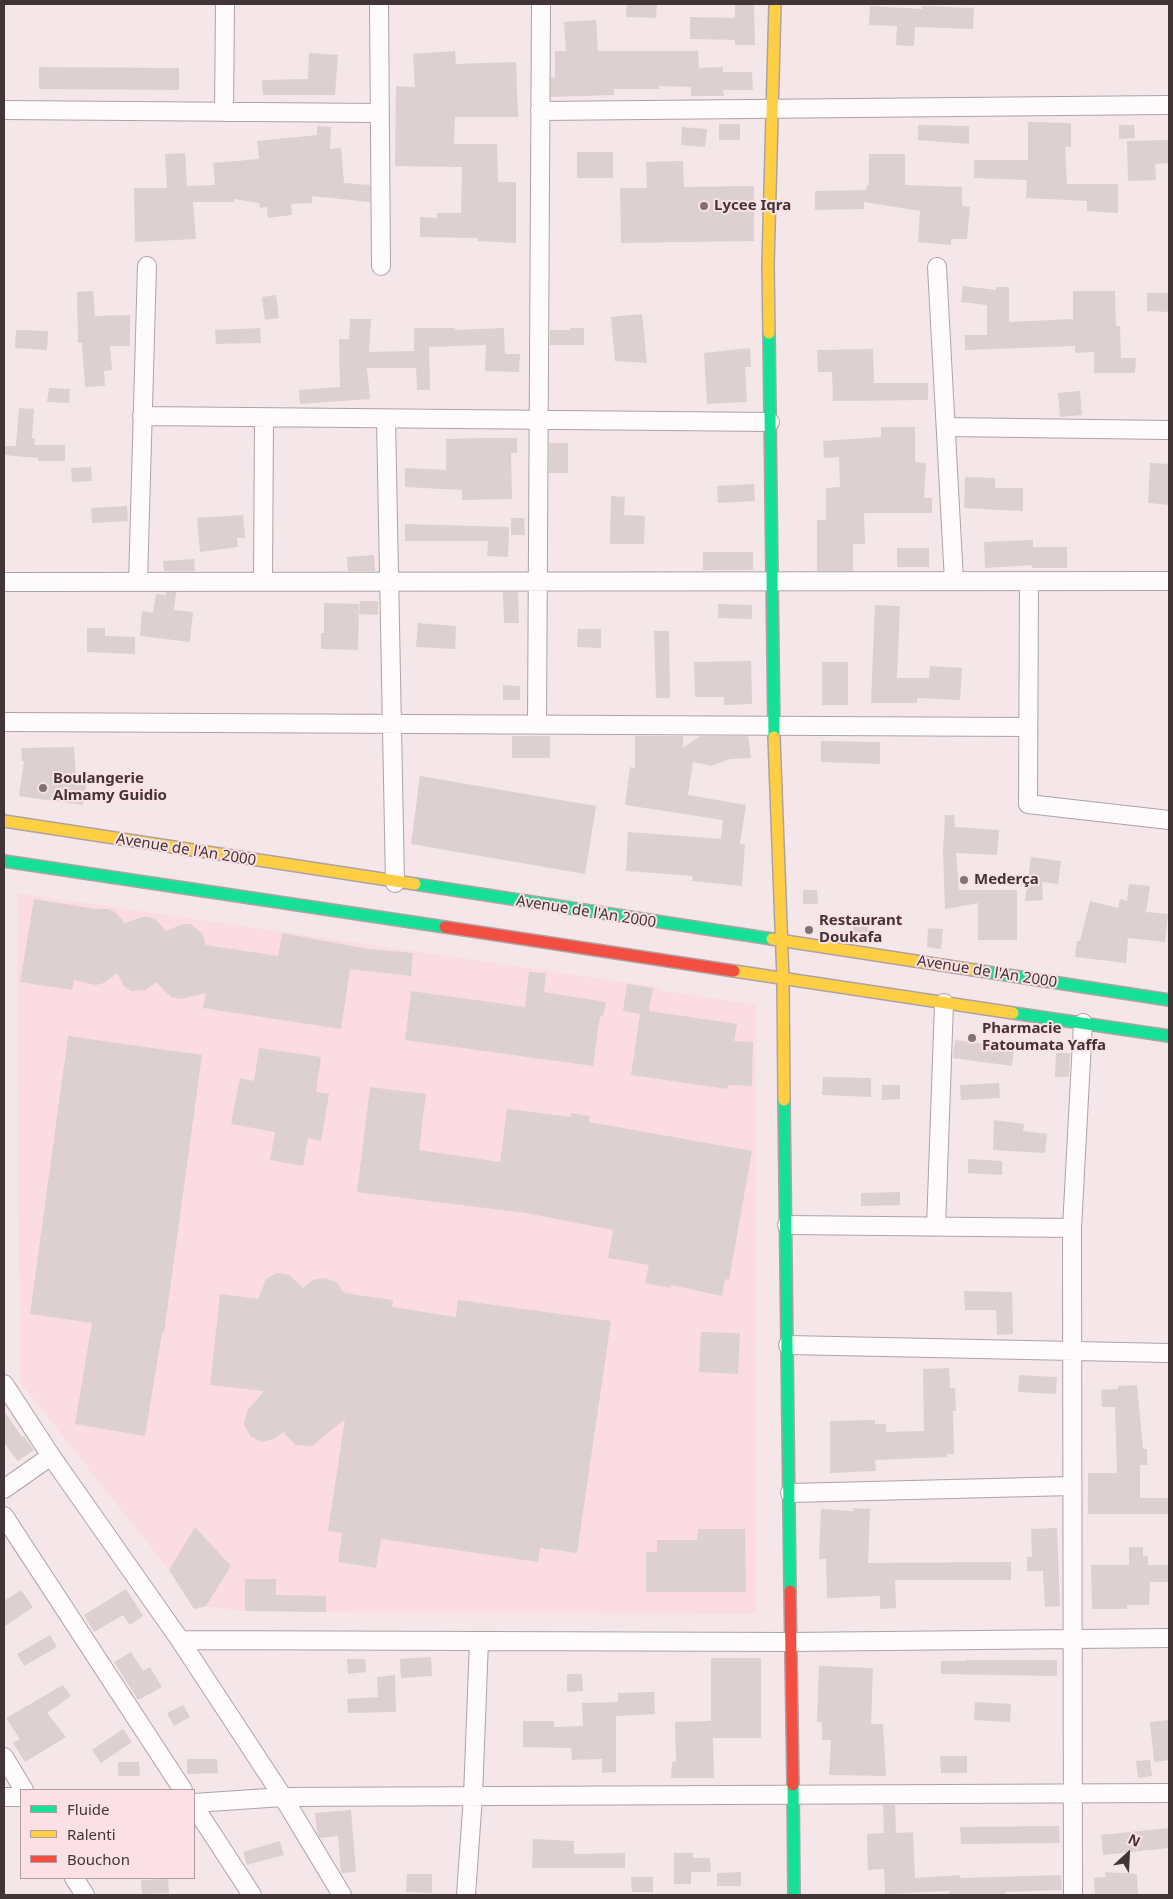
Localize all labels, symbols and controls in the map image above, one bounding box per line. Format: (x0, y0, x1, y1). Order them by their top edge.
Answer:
place label: Lycee Iqra (714, 197, 791, 215)
marker: Lycee Iqra (698, 200, 710, 212)
place label: Boulangerie Almamy Guidio (53, 770, 167, 805)
marker: Boulangerie Almamy Guidio (37, 782, 49, 794)
street label: Avenue de l'An 2000 (115, 830, 257, 870)
place label: Mederça (974, 871, 1039, 889)
marker: Mederça (958, 874, 970, 886)
street label: Avenue de l'An 2000 (515, 892, 657, 932)
place label: Restaurant Doukafa (819, 912, 902, 947)
marker: Restaurant Doukafa (803, 924, 815, 936)
street label: Avenue de l'An 2000 (916, 952, 1058, 992)
place label: Pharmacie Fatoumata Yaffa (982, 1020, 1106, 1055)
marker: Pharmacie Fatoumata Yaffa (966, 1032, 978, 1044)
legend (20, 1789, 195, 1879)
text: Fluide (67, 1799, 109, 1819)
text: Ralenti (67, 1824, 116, 1844)
north arrow (1103, 1829, 1153, 1879)
text: N (1125, 1829, 1144, 1851)
text: Bouchon (67, 1849, 130, 1869)

